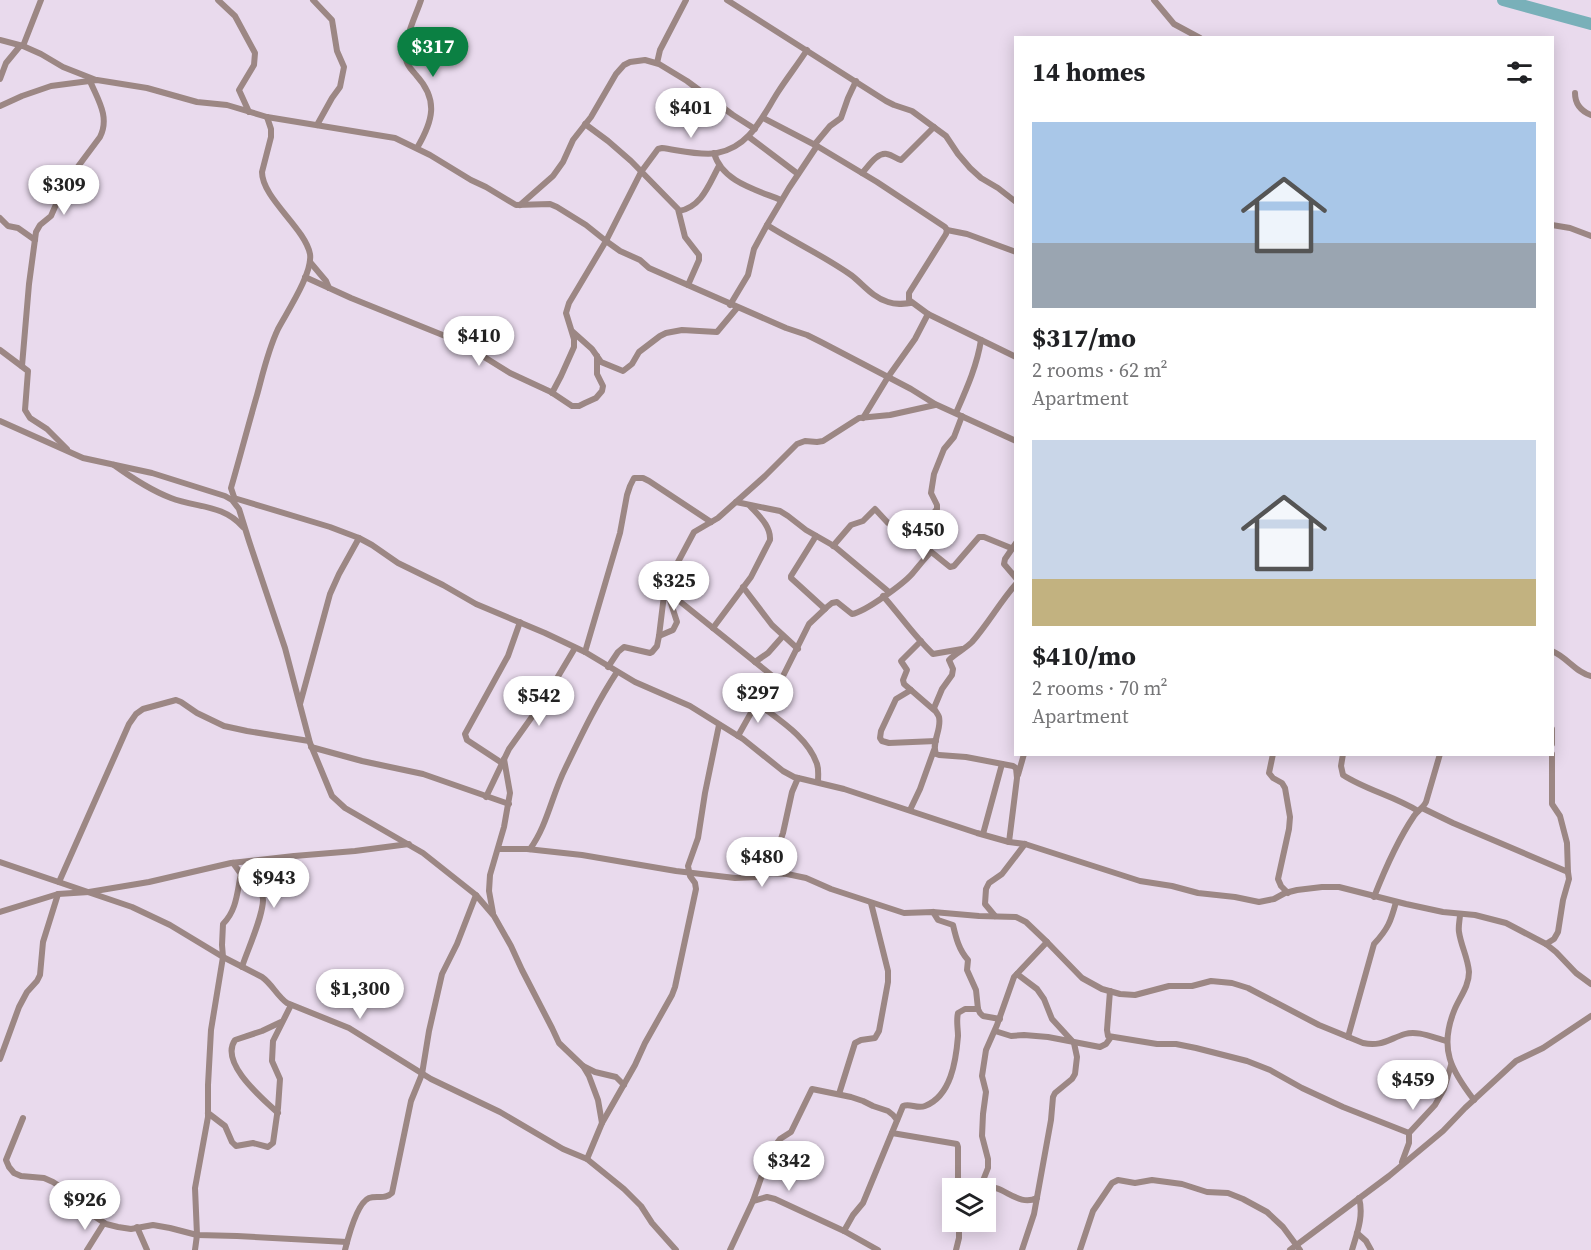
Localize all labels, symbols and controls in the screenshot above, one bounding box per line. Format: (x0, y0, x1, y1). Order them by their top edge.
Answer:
pin: $317 (397, 27, 469, 78)
text: $317 (411, 32, 455, 60)
text: 14 homes (1032, 54, 1145, 90)
icon: filters (1503, 56, 1536, 89)
pin: $401 (655, 88, 727, 139)
text: $401 (669, 93, 713, 121)
icon: home (1230, 161, 1338, 269)
pin: $309 (28, 165, 100, 216)
text: $309 (42, 170, 86, 198)
pin: $410 (443, 316, 515, 367)
text: $317/mo (1032, 320, 1136, 356)
text: $410 (457, 321, 501, 349)
text: 2 rooms · 62 m² (1032, 356, 1168, 384)
text: Apartment (1032, 384, 1129, 412)
icon: home (1230, 479, 1338, 587)
pin: $450 (887, 510, 959, 561)
text: $450 (901, 515, 945, 543)
pin: $325 (638, 561, 710, 612)
text: $325 (652, 566, 696, 594)
text: $410/mo (1032, 638, 1136, 674)
pin: $297 (722, 673, 794, 724)
text: 2 rooms · 70 m² (1032, 674, 1168, 702)
pin: $542 (503, 676, 575, 727)
text: $297 (736, 678, 780, 706)
text: $542 (517, 681, 561, 709)
text: Apartment (1032, 702, 1129, 730)
pin: $480 (726, 837, 798, 888)
text: $480 (740, 842, 784, 870)
pin: $943 (238, 858, 310, 909)
text: $943 (252, 863, 296, 891)
pin: $1,300 (311, 969, 409, 1020)
text: $1,300 (330, 974, 390, 1002)
pin: $459 (1377, 1060, 1449, 1111)
text: $459 (1391, 1065, 1435, 1093)
pin: $342 (753, 1141, 825, 1192)
text: $342 (767, 1146, 811, 1174)
map controls (942, 1178, 996, 1232)
button: layers (942, 1178, 996, 1232)
pin: $926 (49, 1180, 121, 1231)
text: $926 (63, 1185, 107, 1213)

